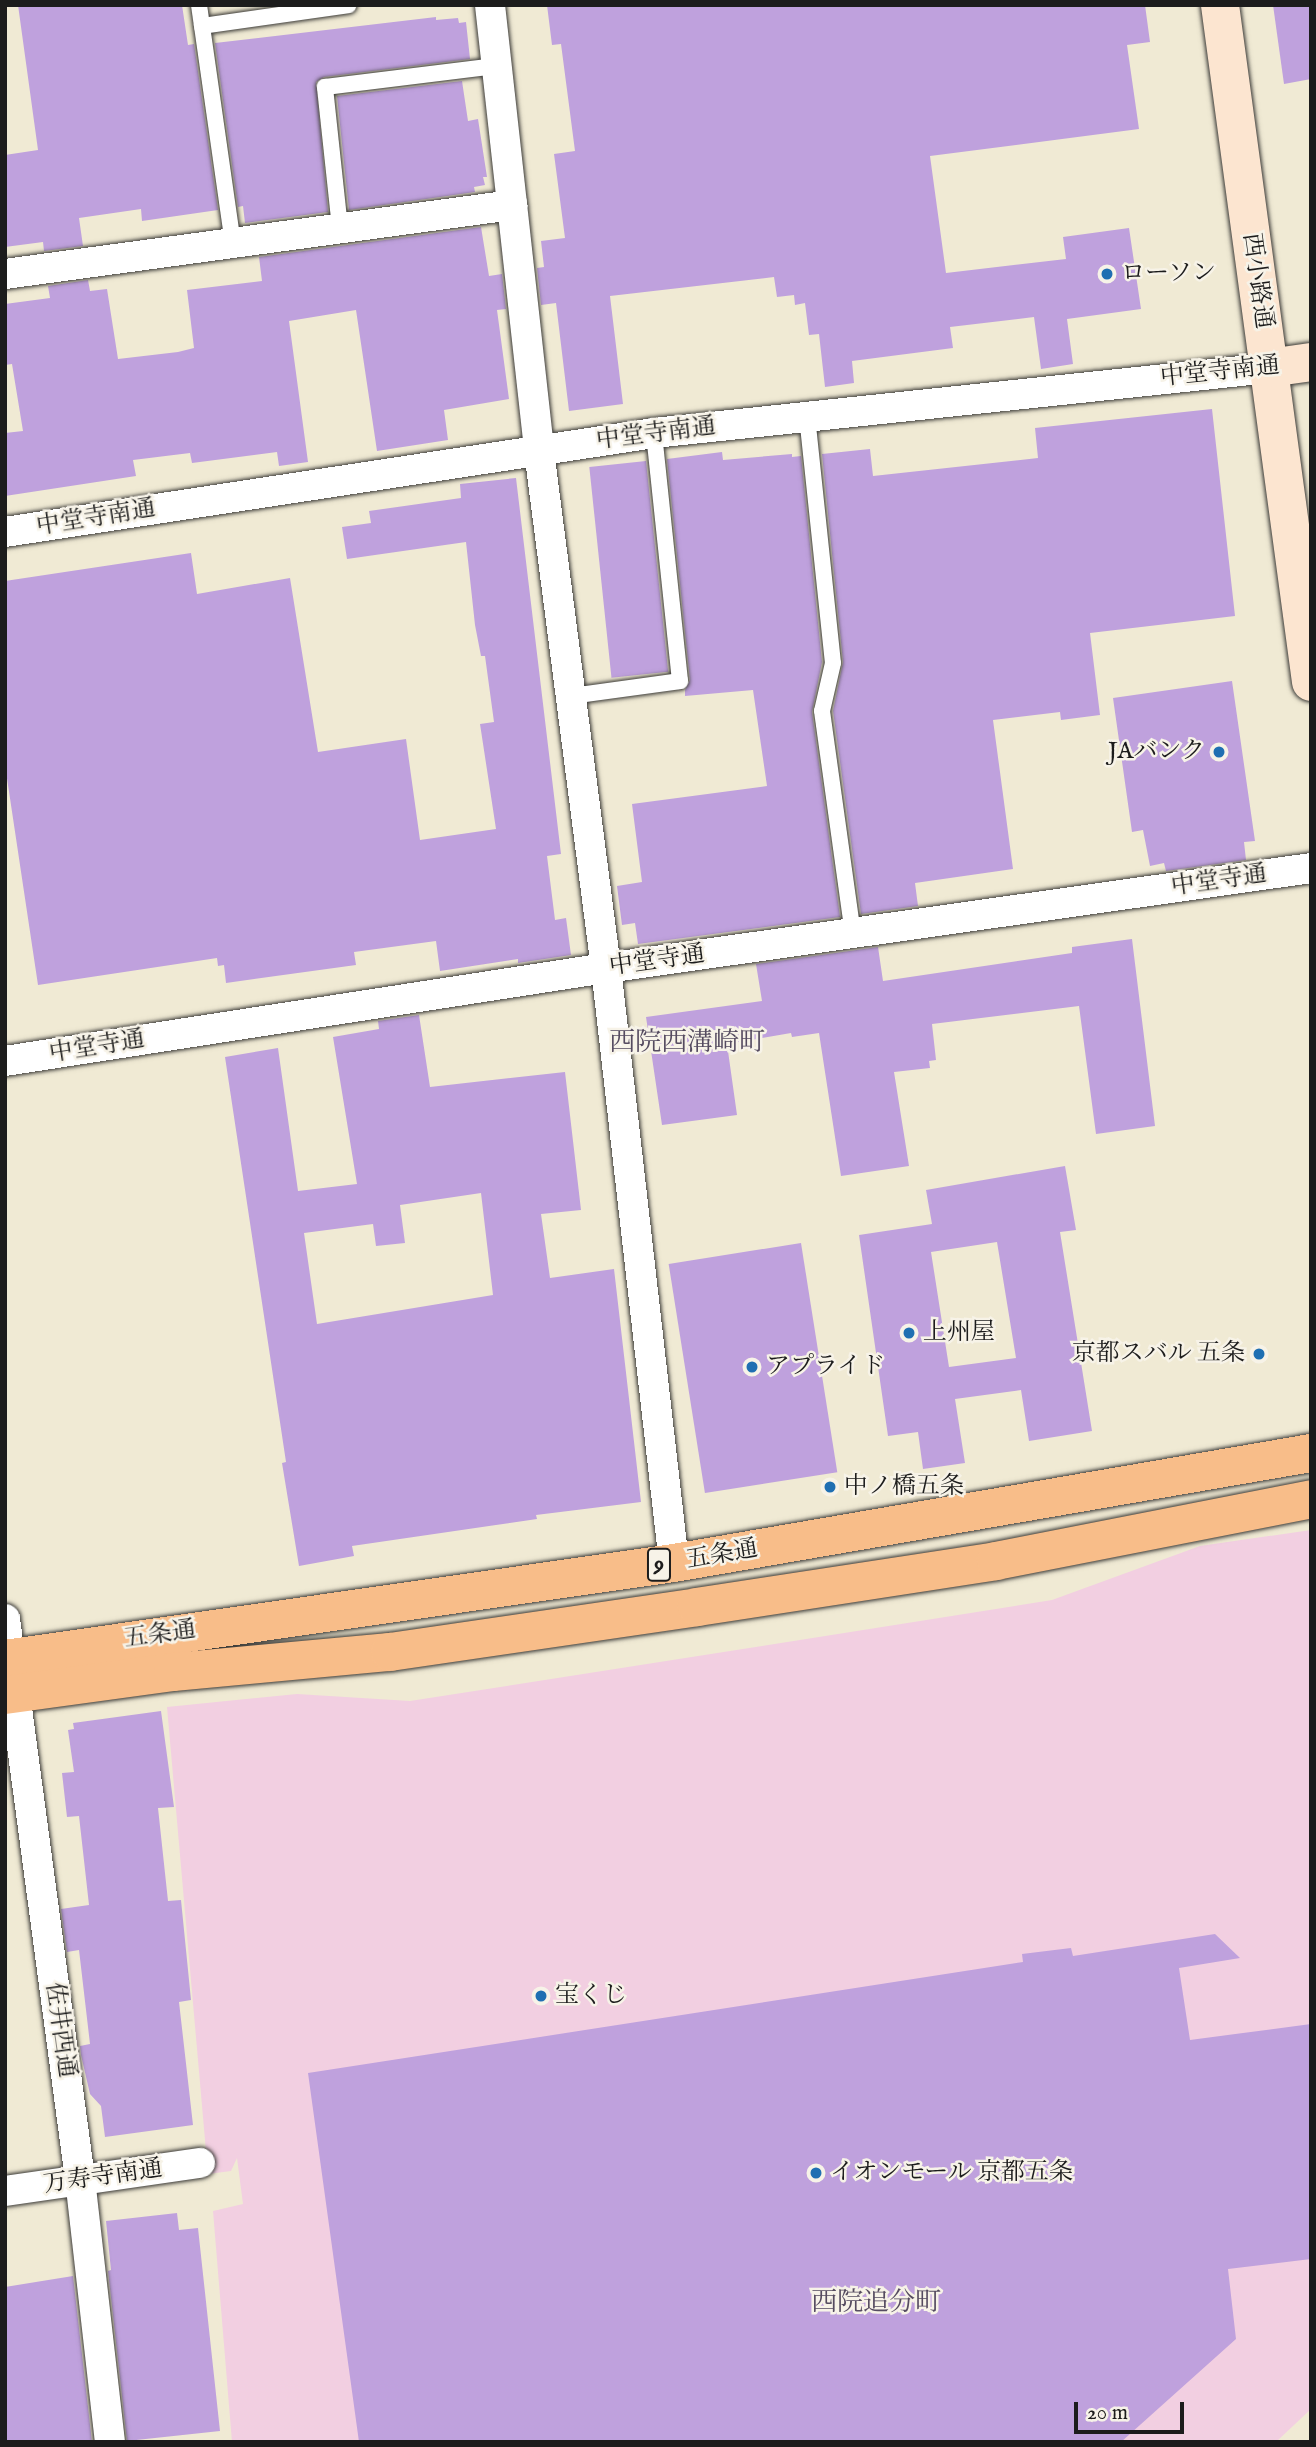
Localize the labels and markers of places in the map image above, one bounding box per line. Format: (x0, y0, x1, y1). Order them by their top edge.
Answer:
place label: ローソン (1121, 260, 1217, 288)
marker: ローソン (1099, 266, 1115, 282)
place label: JAバンク (1108, 738, 1205, 766)
marker: JAバンク (1211, 744, 1227, 760)
place label: 上州屋 (923, 1319, 995, 1347)
marker: 上州屋 (901, 1325, 917, 1341)
place label: 京都スバル 五条 (1072, 1340, 1245, 1368)
marker: 京都スバル 五条 (1251, 1346, 1267, 1362)
place label: アプライド (766, 1353, 886, 1381)
marker: アプライド (744, 1359, 760, 1375)
place label: 中ノ橋五条 (844, 1473, 964, 1501)
marker: 中ノ橋五条 (822, 1479, 838, 1495)
place label: 宝くじ (555, 1982, 627, 2010)
marker: 宝くじ (533, 1988, 549, 2004)
place label: イオンモール 京都五条 (830, 2159, 1074, 2187)
marker: イオンモール 京都五条 (808, 2165, 824, 2181)

